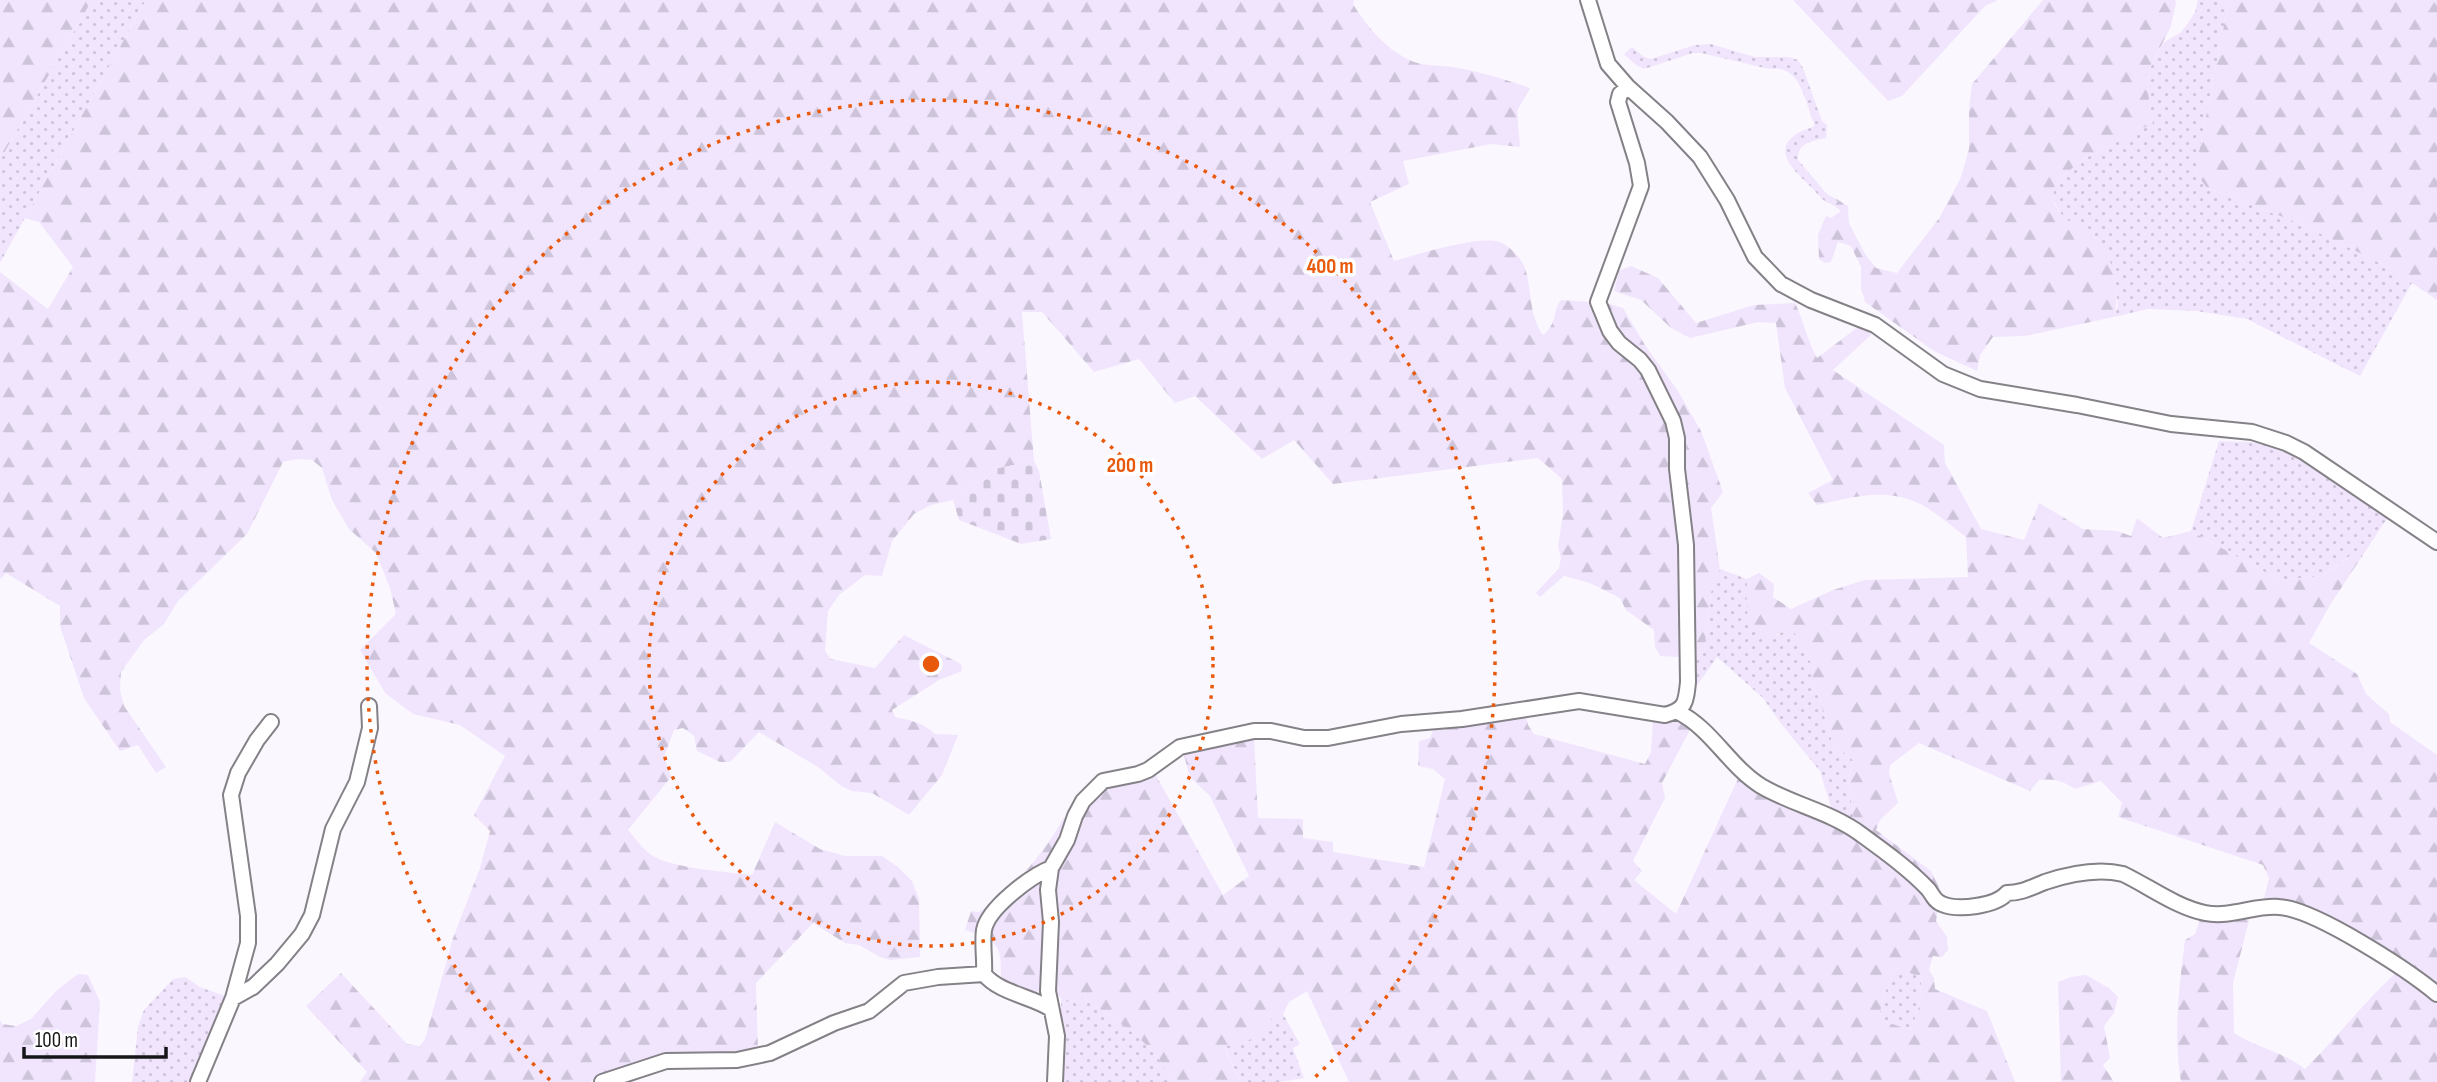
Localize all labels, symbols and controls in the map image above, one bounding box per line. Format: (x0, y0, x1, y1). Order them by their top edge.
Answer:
text: 400 m (1307, 254, 1353, 279)
text: 200 m (1107, 453, 1153, 478)
centre of rings (919, 652, 943, 676)
scale bar (24, 1016, 166, 1060)
text: 100 m (35, 1028, 78, 1053)

